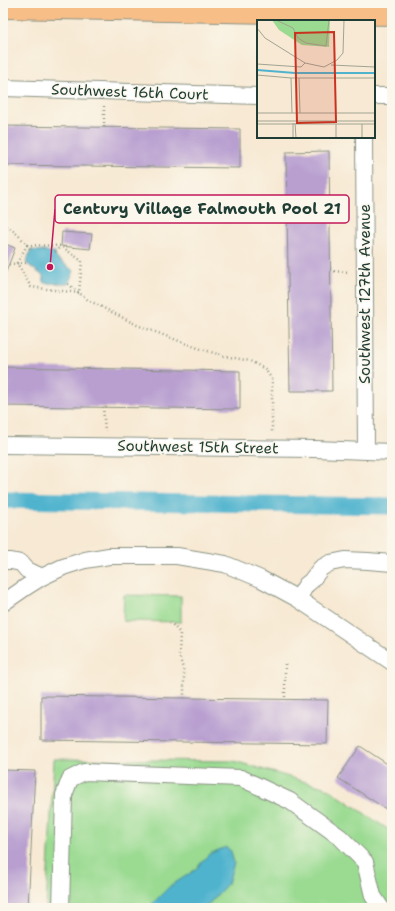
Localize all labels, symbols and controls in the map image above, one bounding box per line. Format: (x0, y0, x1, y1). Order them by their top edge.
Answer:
inset map (257, 20, 375, 138)
street label: Southwest 16th Court (51, 79, 209, 105)
callout: Century Village Falmouth Pool 21 (55, 195, 349, 223)
text: Century Village Falmouth Pool 21 (63, 198, 341, 219)
street label: Southwest 127th Avenue (355, 204, 375, 384)
street label: Southwest 15th Street (117, 436, 279, 458)

